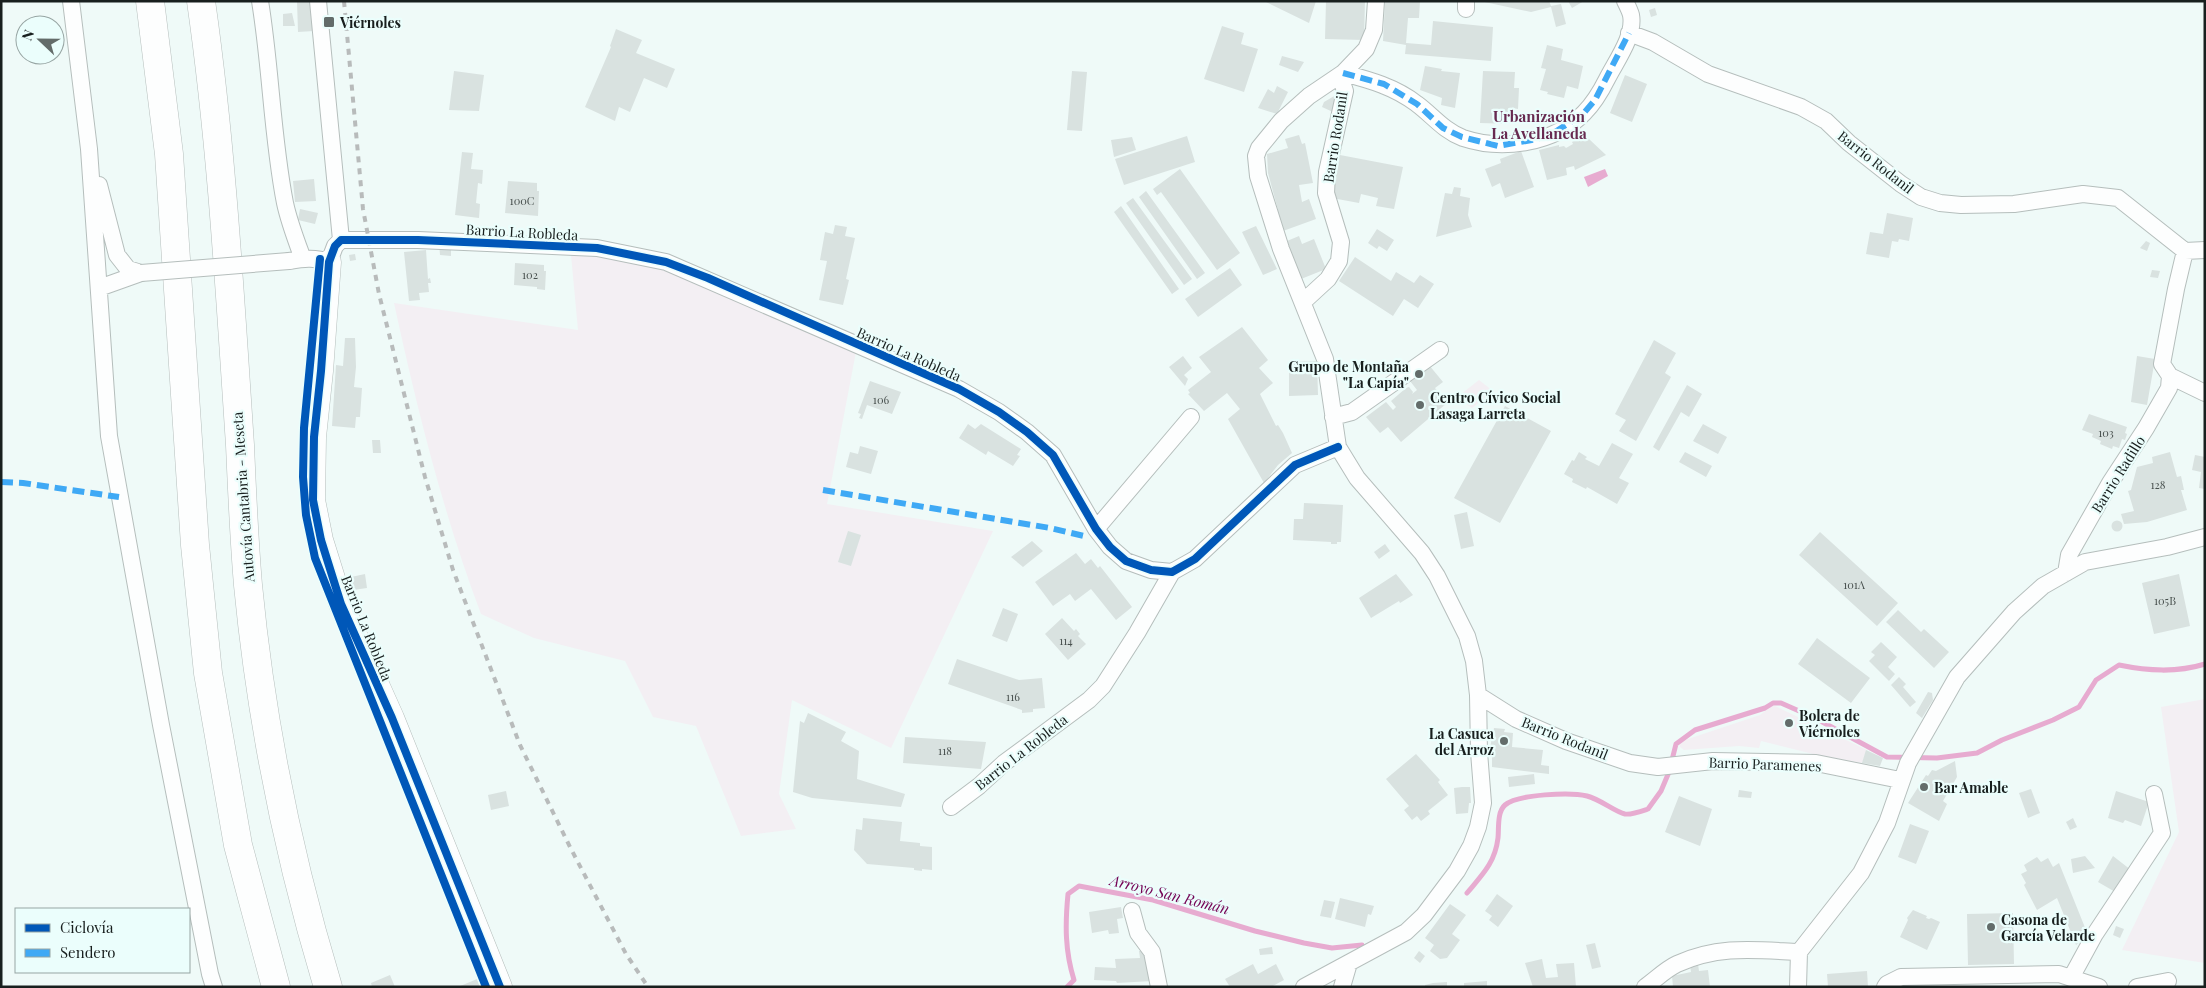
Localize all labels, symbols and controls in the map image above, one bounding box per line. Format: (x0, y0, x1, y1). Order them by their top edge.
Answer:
place label: Viérnoles (339, 13, 401, 32)
north arrow (15, 15, 65, 65)
marker: Viérnoles (322, 15, 336, 29)
text: N (17, 27, 38, 43)
street label: Barrio Rodanil (1318, 90, 1352, 184)
district label: Urbanización La Avellaneda (1491, 106, 1587, 143)
street label: Barrio Rodanil (1834, 126, 1918, 198)
house number: 100C (510, 193, 534, 208)
street label: Barrio La Robleda (465, 220, 579, 244)
house number: 102 (522, 267, 538, 282)
street label: Barrio La Robleda (854, 322, 964, 386)
place label: Grupo de Montaña "La Capía" (1288, 357, 1410, 392)
marker: Grupo de Montaña "La Capía" (1413, 368, 1425, 380)
place label: Centro Cívico Social Lasaga Larreta (1430, 388, 1561, 423)
house number: 106 (873, 392, 889, 407)
marker: Centro Cívico Social Lasaga Larreta (1414, 399, 1426, 411)
street label: Autovía Cantabria - Meseta (228, 411, 258, 584)
house number: 103 (2098, 425, 2114, 440)
street label: Barrio Radillo (2087, 432, 2149, 516)
house number: 128 (2150, 477, 2166, 492)
street label: Barrio La Robleda (337, 572, 397, 684)
house number: 101A (1843, 577, 1865, 592)
house number: 105B (2154, 593, 2176, 608)
house number: 114 (1059, 633, 1073, 648)
house number: 116 (1006, 689, 1020, 704)
place label: Bolera de Viérnoles (1798, 706, 1860, 741)
street label: Barrio La Robleda (971, 710, 1071, 794)
street label: Barrio Rodanil (1519, 712, 1611, 764)
marker: Bolera de Viérnoles (1783, 717, 1795, 729)
place label: La Casuca del Arroz (1429, 724, 1495, 759)
marker: La Casuca del Arroz (1498, 735, 1510, 747)
house number: 118 (938, 743, 952, 758)
street label: Barrio Paramenes (1708, 753, 1822, 775)
place label: Bar Amable (1934, 778, 2008, 797)
marker: Bar Amable (1918, 781, 1930, 793)
water label: Arroyo San Román (1106, 869, 1232, 918)
legend (15, 908, 190, 973)
place label: Casona de García Velarde (2001, 910, 2095, 945)
text: Ciclovía (60, 917, 114, 937)
marker: Casona de García Velarde (1985, 921, 1997, 933)
text: Sendero (60, 942, 116, 962)

